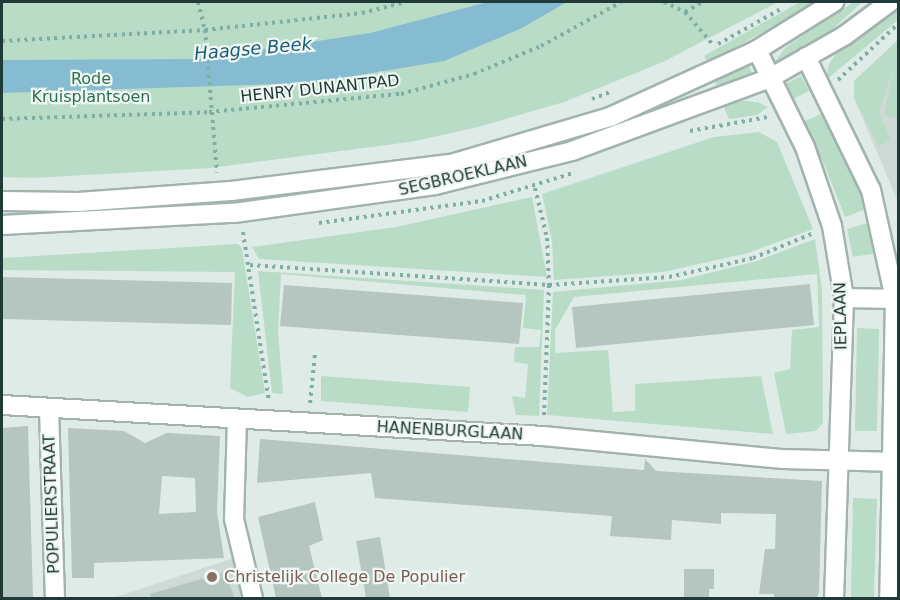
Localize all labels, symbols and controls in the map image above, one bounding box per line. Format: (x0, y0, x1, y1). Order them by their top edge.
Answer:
water label: Haagse Beek (193, 33, 313, 65)
park label: Rode Kruisplantsoen (32, 69, 150, 107)
street label: HENRY DUNANTPAD (240, 71, 400, 107)
street label: SEGBROEKLAAN (397, 152, 529, 200)
street label: IEPLAAN (831, 282, 851, 350)
street label: HANENBURGLAAN (376, 418, 524, 444)
street label: POPULIERSTRAAT (40, 434, 64, 574)
place label: Christelijk College De Populier (224, 567, 465, 587)
marker: Christelijk College De Populier (205, 570, 219, 584)

